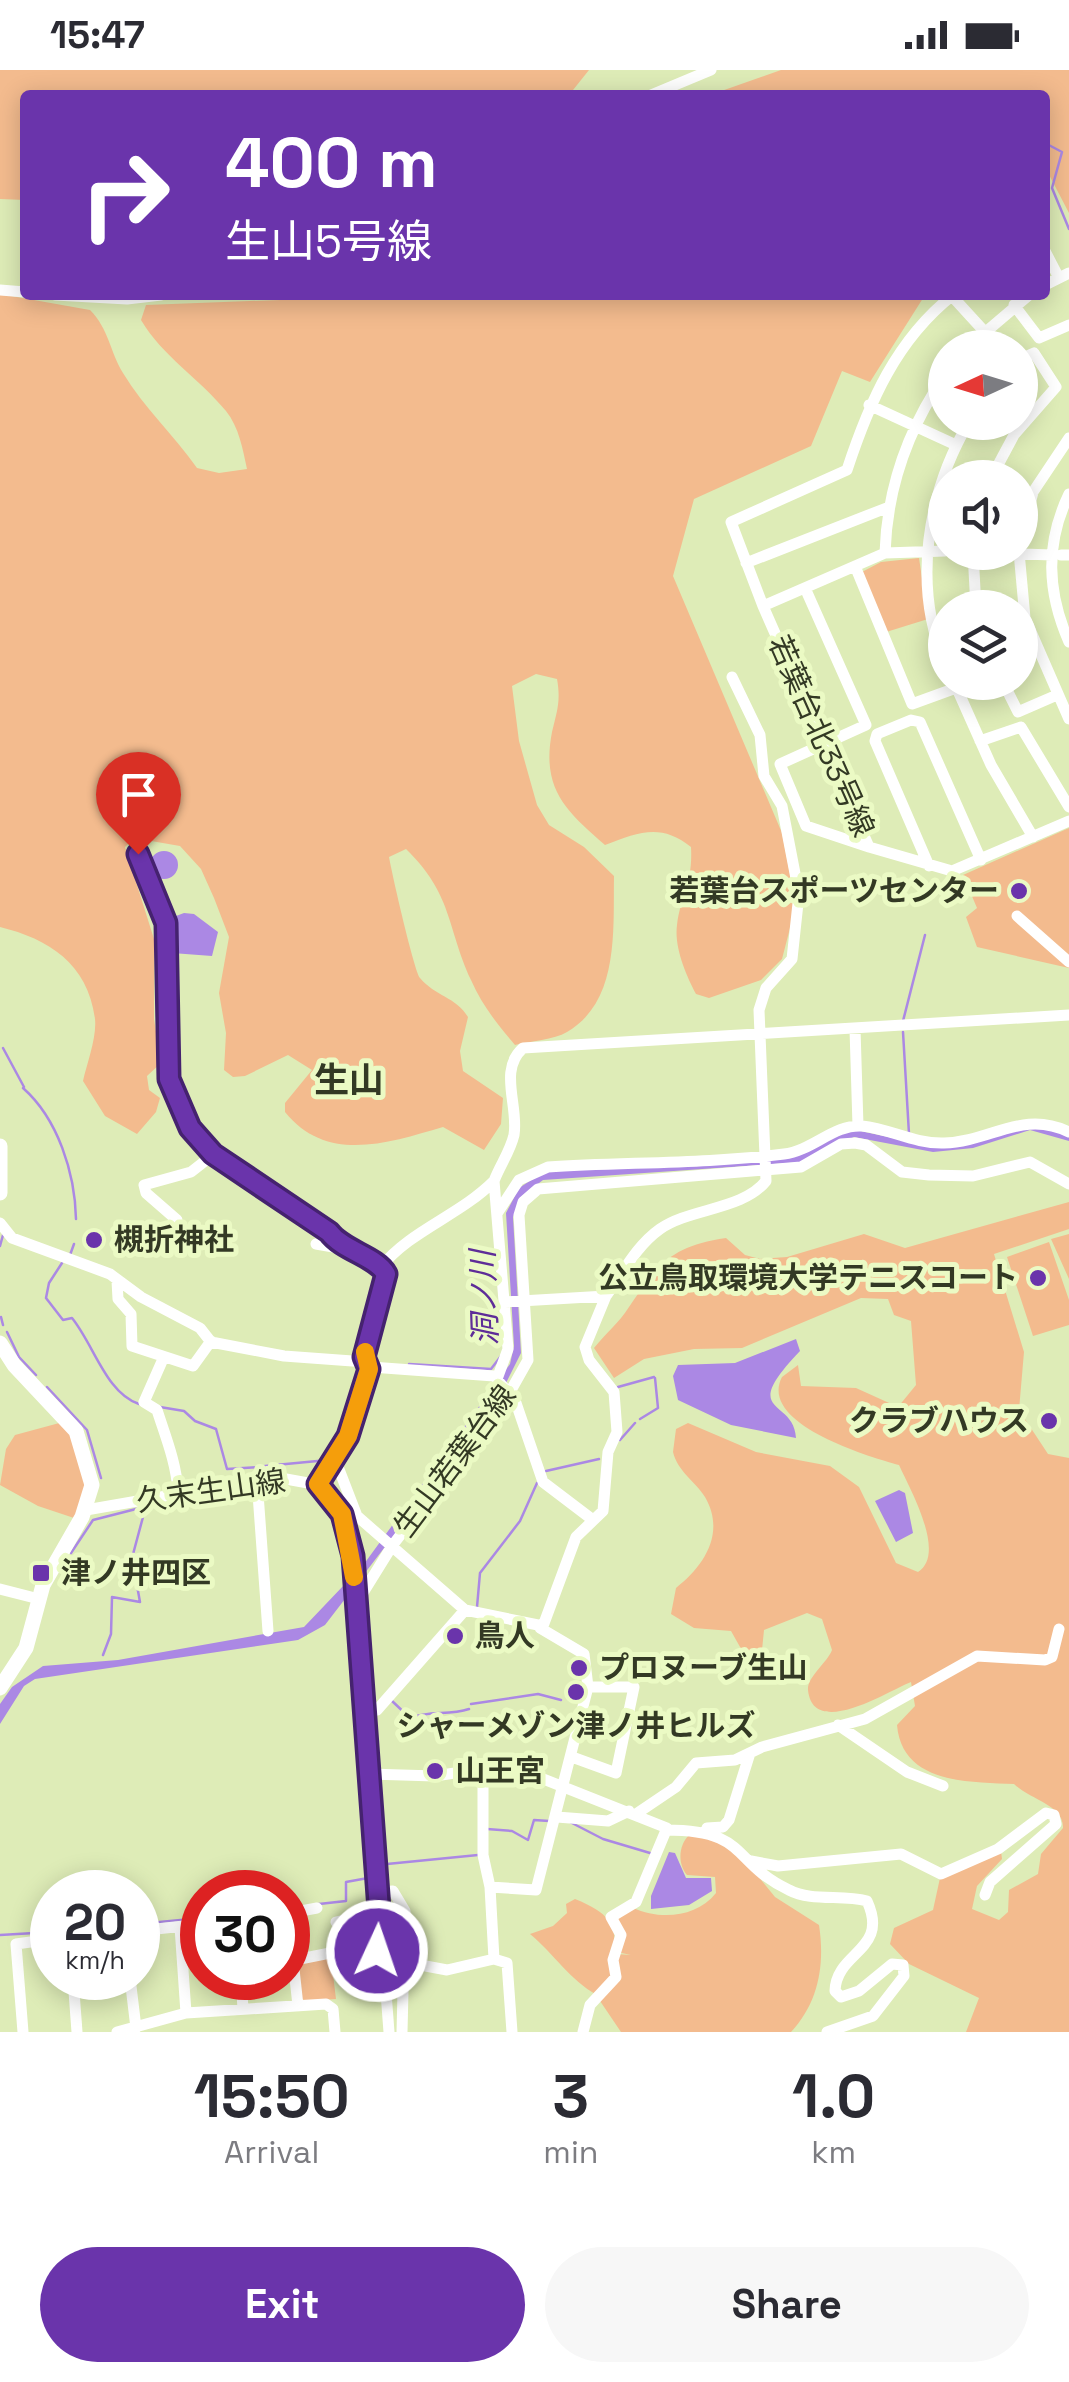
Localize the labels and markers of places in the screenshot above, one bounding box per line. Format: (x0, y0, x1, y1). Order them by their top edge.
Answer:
pin (96, 752, 181, 855)
place label: 若葉台スポーツセンター (670, 871, 999, 910)
marker: 若葉台スポーツセンター (1008, 880, 1030, 902)
place label: 槻折神社 (114, 1220, 234, 1259)
marker: 槻折神社 (83, 1229, 105, 1251)
place label: 公立鳥取環境大学テニスコート (598, 1258, 1018, 1297)
marker: 公立鳥取環境大学テニスコート (1027, 1267, 1049, 1289)
place label: クラブハウス (849, 1401, 1029, 1440)
marker: クラブハウス (1038, 1410, 1060, 1432)
place label: 津ノ井四区 (61, 1553, 211, 1592)
marker: 津ノ井四区 (30, 1562, 52, 1584)
place label: 鳥人 (475, 1616, 535, 1655)
marker: 鳥人 (444, 1625, 466, 1647)
place label: プロヌーブ生山 (599, 1648, 807, 1687)
marker: プロヌーブ生山 (568, 1657, 590, 1679)
marker: シャーメゾン津ノ井ヒルズ (565, 1681, 587, 1703)
place label: シャーメゾン津ノ井ヒルズ (397, 1706, 755, 1745)
place label: 山王宮 (455, 1751, 545, 1790)
marker: 山王宮 (424, 1760, 446, 1782)

